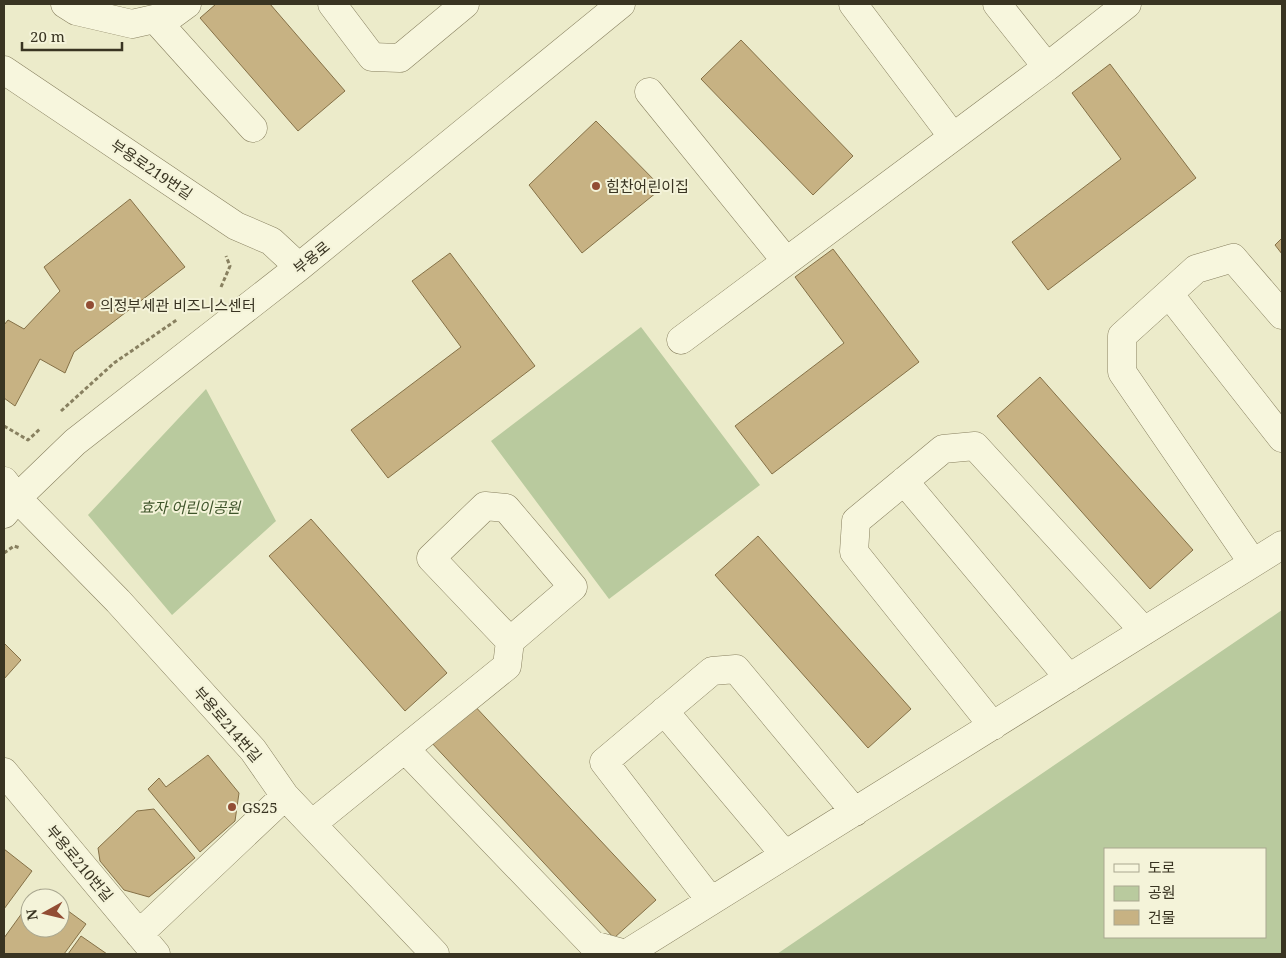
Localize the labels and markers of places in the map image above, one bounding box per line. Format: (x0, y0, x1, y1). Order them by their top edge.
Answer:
place label: 힘찬어린이집 (606, 176, 689, 196)
marker: 힘찬어린이집 (590, 180, 602, 192)
place label: 의정부세관 비즈니스센터 (100, 295, 256, 315)
marker: 의정부세관 비즈니스센터 (84, 299, 96, 311)
place label: GS25 (242, 797, 278, 817)
marker: GS25 (226, 801, 238, 813)

